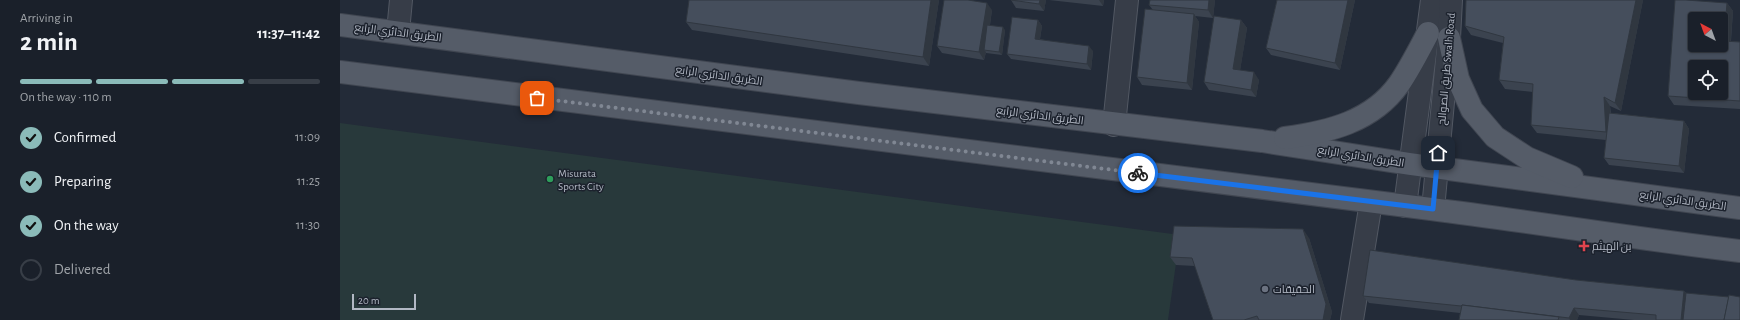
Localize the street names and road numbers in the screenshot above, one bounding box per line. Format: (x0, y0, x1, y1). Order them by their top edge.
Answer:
street label: طريق الصوالح Swalh Road (1436, 12, 1459, 126)
street label: الطريق الدائري الرابع (353, 22, 442, 46)
street label: الطريق الدائري الرابع (674, 64, 763, 90)
street label: الطريق الدائري الرابع (995, 105, 1084, 129)
street label: الطريق الدائري الرابع (1316, 144, 1405, 172)
street label: الطريق الدائري الرابع (1638, 189, 1727, 215)

